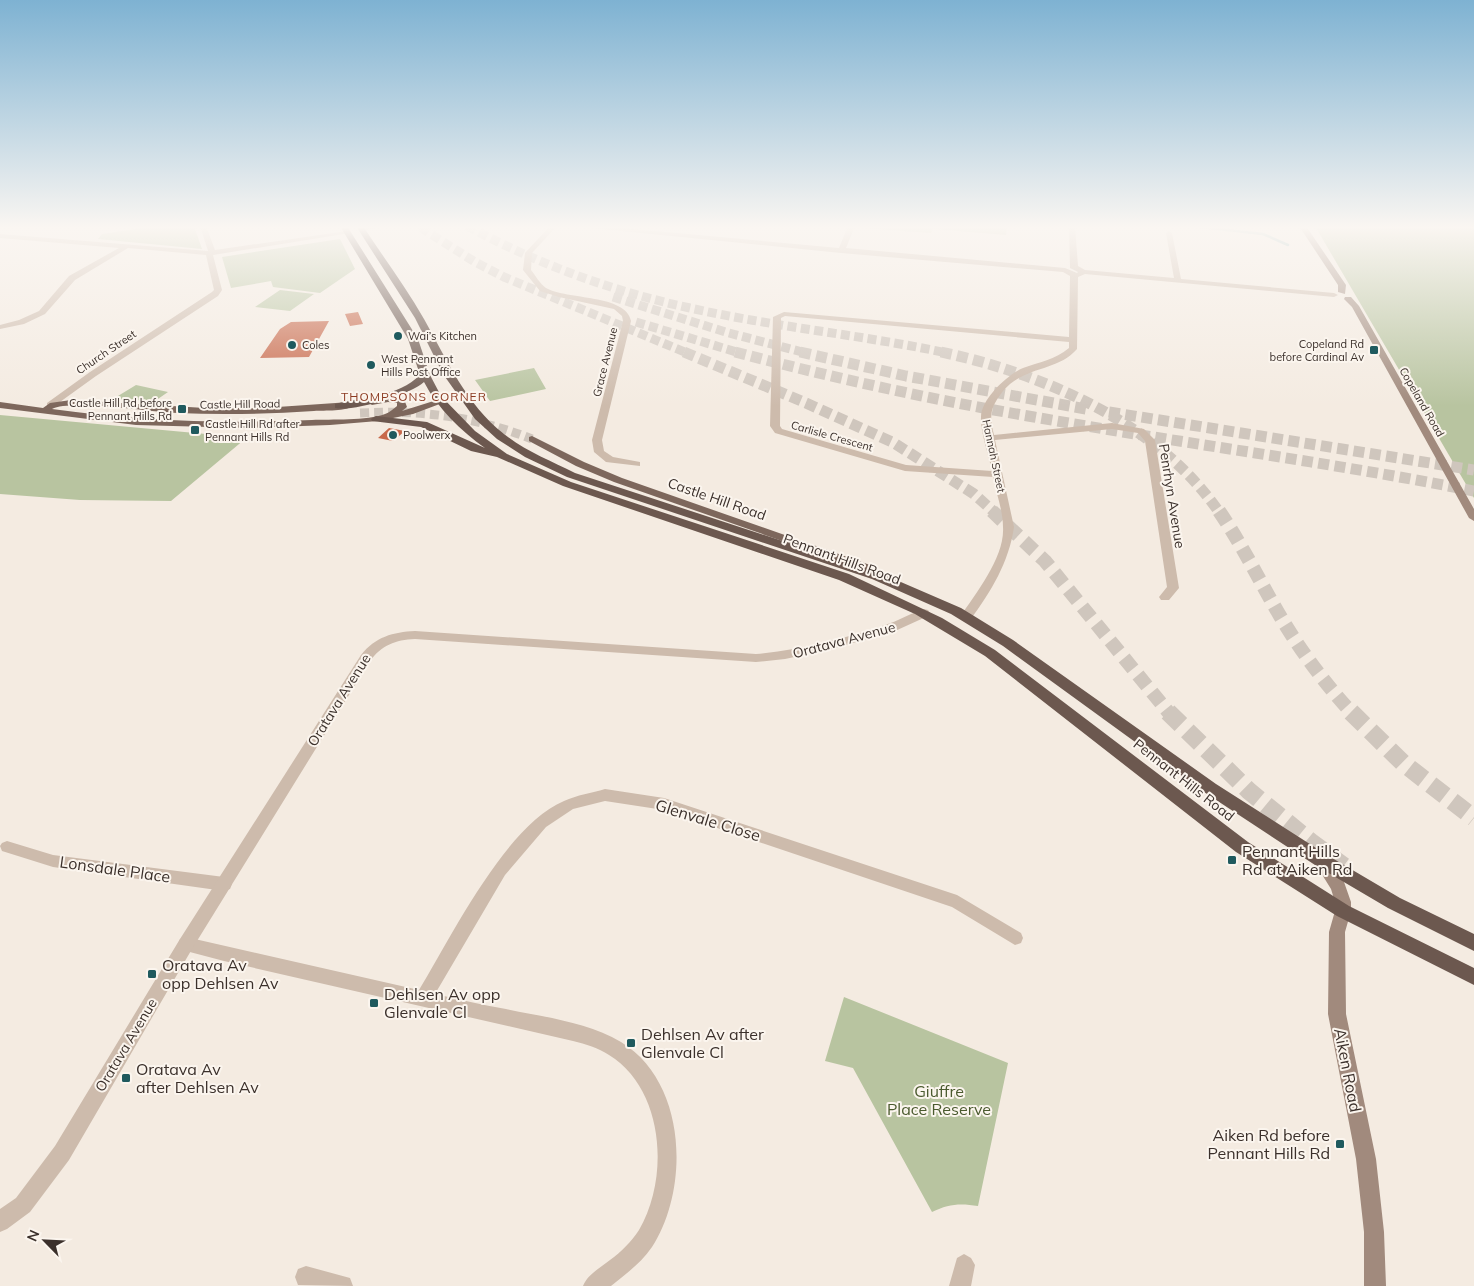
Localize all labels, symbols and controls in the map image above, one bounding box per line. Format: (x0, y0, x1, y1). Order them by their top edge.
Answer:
street label: Grace Avenue (590, 326, 620, 398)
street label: Church Street (73, 327, 139, 377)
place label: Wai’s Kitchen (408, 329, 477, 343)
marker: Wai’s Kitchen (392, 330, 404, 342)
place label: Copeland Rd before Cardinal Av (1270, 337, 1364, 364)
place label: Coles (302, 338, 329, 352)
marker: Coles (286, 339, 298, 351)
marker: Copeland Rd before Cardinal Av (1368, 344, 1380, 356)
place label: West Pennant Hills Post Office (381, 352, 461, 379)
marker: West Pennant Hills Post Office (365, 359, 377, 371)
street label: Copeland Road (1396, 365, 1448, 439)
district label: THOMPSONS CORNER (341, 389, 487, 404)
place label: Castle Hill Rd before Pennant Hills Rd (69, 396, 172, 423)
street label: Castle Hill Road (199, 396, 281, 412)
marker: Castle Hill Rd before Pennant Hills Rd (176, 403, 188, 415)
place label: Castle Hill Rd after Pennant Hills Rd (205, 417, 300, 444)
street label: Carlisle Crescent (789, 418, 875, 454)
street label: Hannah Street (979, 418, 1009, 494)
marker: Castle Hill Rd after Pennant Hills Rd (189, 424, 201, 436)
place label: Poolwerx (403, 428, 451, 442)
marker: Poolwerx (387, 429, 399, 441)
street label: Penrhyn Avenue (1155, 442, 1189, 550)
street label: Castle Hill Road (665, 474, 769, 524)
street label: Pennant Hills Road (781, 529, 903, 589)
street label: Oratava Avenue (791, 618, 897, 662)
street label: Oratava Avenue (303, 650, 375, 750)
street label: Pennant Hills Road (1130, 735, 1238, 825)
street label: Glenvale Close (653, 795, 763, 845)
place label: Pennant Hills Rd at Aiken Rd (1242, 841, 1352, 879)
street label: Lonsdale Place (59, 851, 171, 887)
marker: Pennant Hills Rd at Aiken Rd (1226, 854, 1238, 866)
place label: Oratava Av opp Dehlsen Av (162, 955, 279, 993)
marker: Oratava Av opp Dehlsen Av (146, 968, 158, 980)
place label: Dehlsen Av opp Glenvale Cl (384, 984, 500, 1022)
street label: Oratava Avenue (91, 995, 161, 1095)
marker: Dehlsen Av opp Glenvale Cl (368, 997, 380, 1009)
place label: Dehlsen Av after Glenvale Cl (641, 1024, 764, 1062)
street label: Aiken Road (1330, 1026, 1366, 1114)
marker: Dehlsen Av after Glenvale Cl (625, 1037, 637, 1049)
place label: Oratava Av after Dehlsen Av (136, 1059, 259, 1097)
marker: Oratava Av after Dehlsen Av (120, 1072, 132, 1084)
park label: Giuffre Place Reserve (887, 1081, 991, 1119)
place label: Aiken Rd before Pennant Hills Rd (1207, 1125, 1330, 1163)
marker: Aiken Rd before Pennant Hills Rd (1334, 1138, 1346, 1150)
north arrow (20, 1216, 70, 1266)
text: N (23, 1227, 43, 1244)

